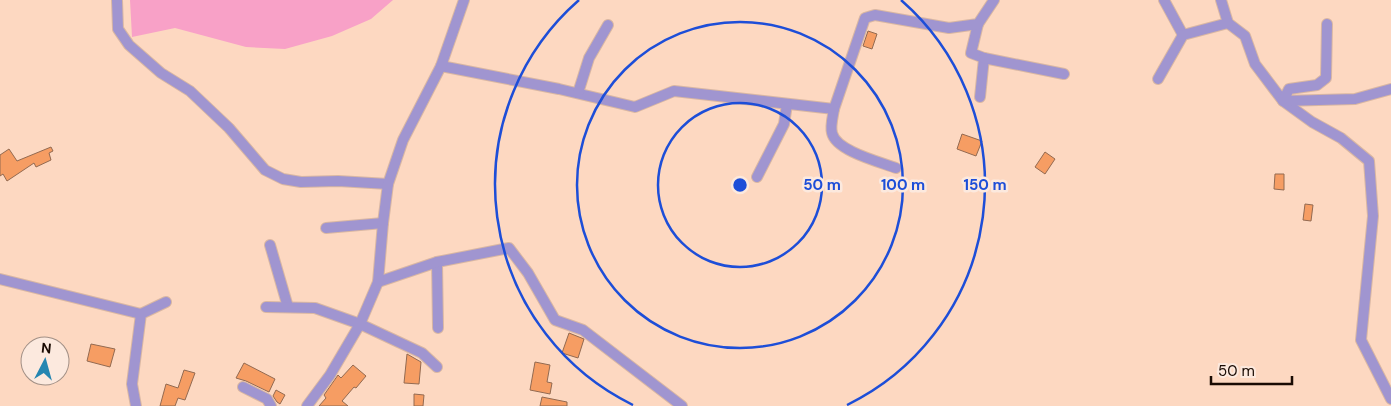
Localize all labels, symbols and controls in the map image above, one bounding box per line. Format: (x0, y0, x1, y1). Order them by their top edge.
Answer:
text: 50 m (803, 175, 841, 195)
text: 100 m (881, 175, 925, 195)
text: 150 m (964, 175, 1007, 195)
centre of rings (731, 176, 749, 194)
north arrow (20, 336, 70, 386)
text: N (40, 339, 52, 358)
scale bar (1211, 354, 1292, 386)
text: 50 m (1218, 361, 1255, 381)

